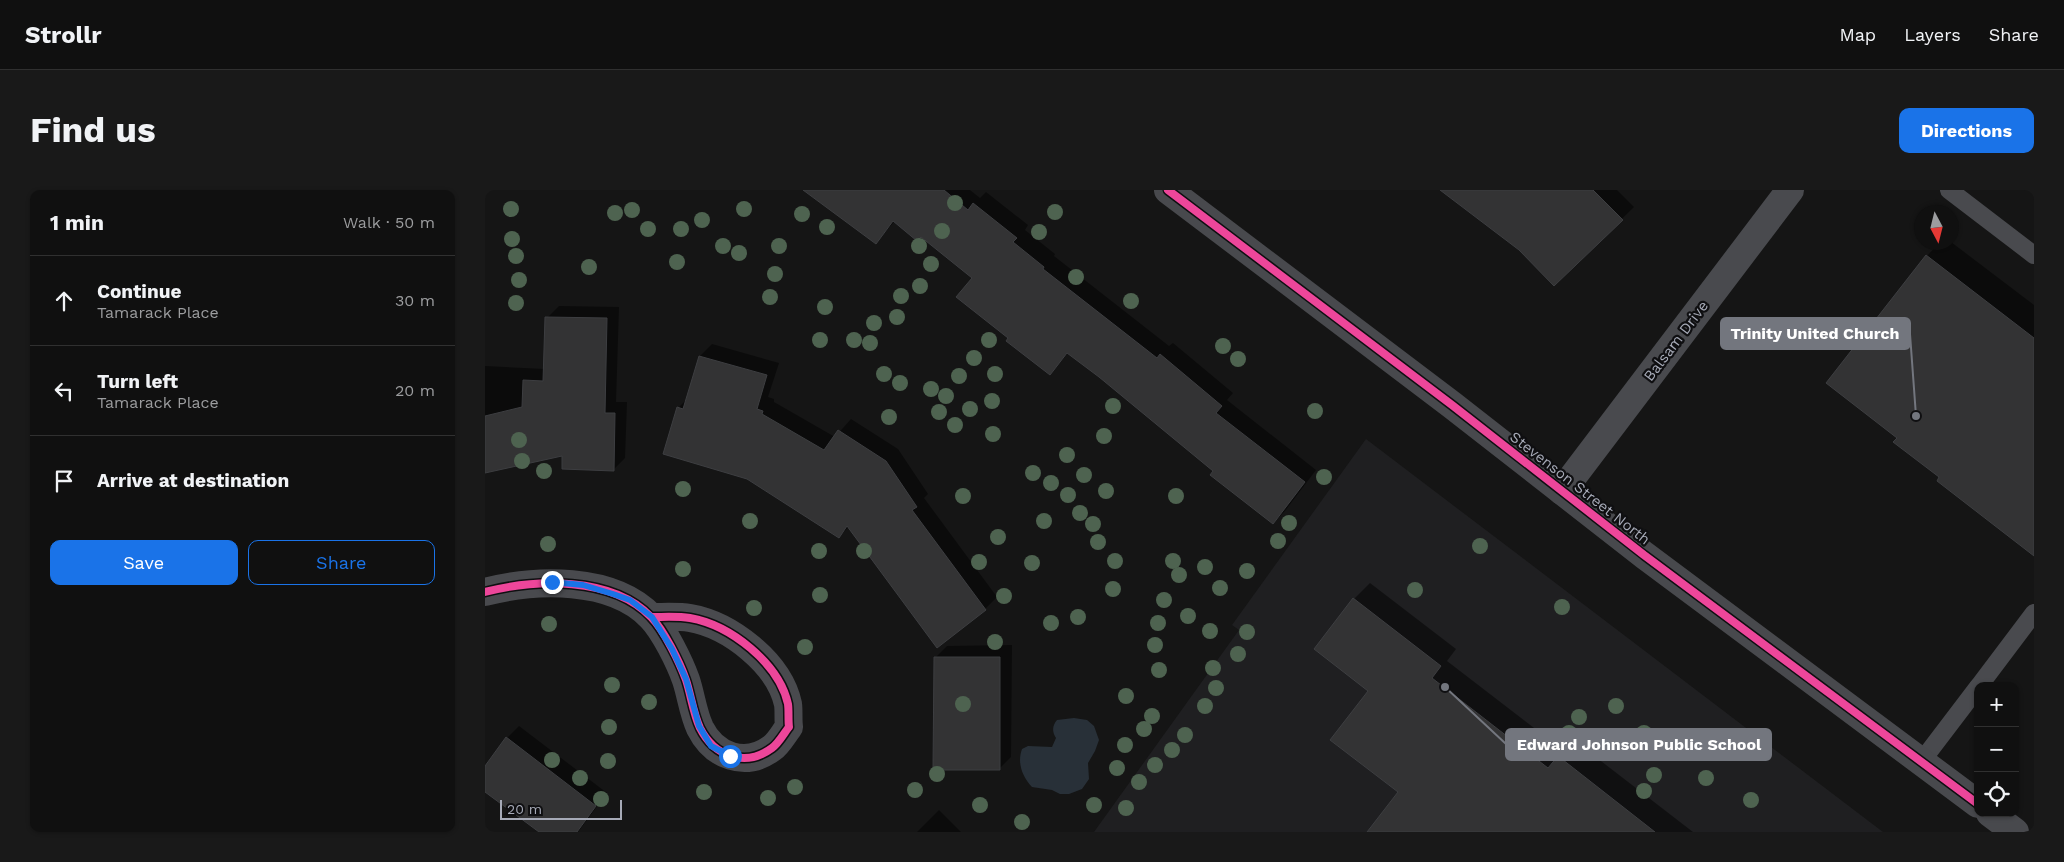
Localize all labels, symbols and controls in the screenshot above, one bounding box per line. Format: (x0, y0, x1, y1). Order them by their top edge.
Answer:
text: Strollr (25, 21, 102, 49)
text: Map (1839, 24, 1876, 45)
text: Layers (1904, 24, 1961, 45)
text: Share (1989, 24, 2039, 45)
button: Directions (1899, 108, 2034, 153)
text: Find us (30, 109, 156, 151)
north arrow (1914, 205, 1959, 250)
text: 1 min (50, 210, 104, 235)
text: Walk · 50 m (343, 213, 435, 232)
text: Continue (97, 280, 181, 303)
icon: ahead (50, 287, 78, 315)
text: 30 m (395, 291, 435, 310)
street label: Balsam Drive (1640, 297, 1712, 385)
text: Tamarack Place (97, 303, 219, 322)
callout: Trinity United Church (1721, 318, 1910, 349)
text: Trinity United Church (1730, 324, 1900, 343)
text: Turn left (97, 370, 178, 393)
icon: left (50, 377, 78, 405)
text: 20 m (395, 381, 435, 400)
text: Tamarack Place (97, 393, 219, 412)
street label: Stevenson Street North (1506, 428, 1654, 548)
icon: arrive (50, 467, 78, 495)
text: Arrive at destination (97, 469, 289, 492)
button: Save (50, 540, 238, 585)
button: Share (248, 540, 435, 585)
route end (541, 571, 564, 594)
map controls (1974, 682, 2019, 817)
button: + (1974, 682, 2019, 727)
button: − (1974, 727, 2019, 772)
callout: Edward Johnson Public School (1506, 729, 1771, 760)
text: Edward Johnson Public School (1517, 735, 1762, 754)
route start (719, 745, 742, 768)
button: locate (1974, 772, 2019, 817)
scale bar (500, 797, 623, 820)
text: 20 m (507, 801, 542, 817)

